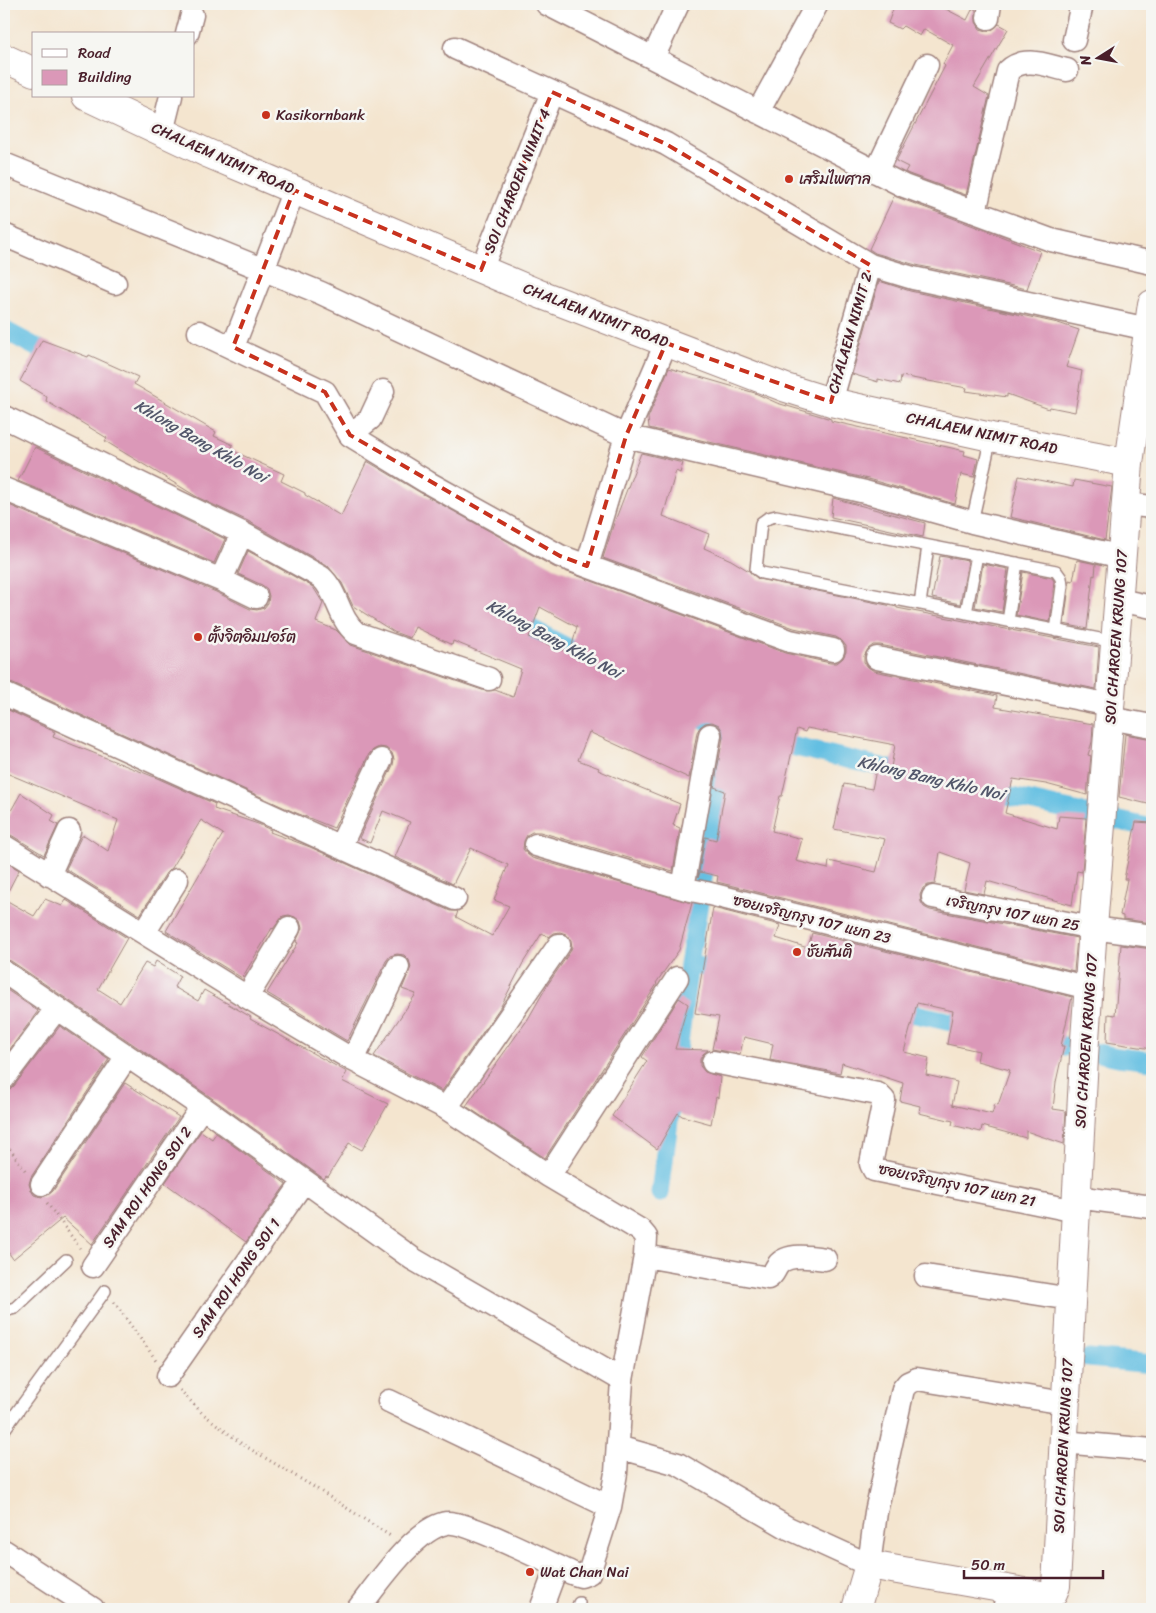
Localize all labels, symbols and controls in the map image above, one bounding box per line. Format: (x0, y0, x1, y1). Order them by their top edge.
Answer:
legend (32, 32, 195, 98)
north arrow (1074, 32, 1124, 82)
text: Road (78, 40, 111, 66)
text: N (1072, 53, 1099, 69)
text: Building (78, 64, 132, 90)
place label: Kasikornbank (276, 102, 366, 128)
street label: SOI CHAROEN NIMIT 4 (476, 105, 558, 257)
marker: Kasikornbank (260, 109, 272, 121)
street label: CHALAEM NIMIT ROAD (147, 115, 299, 201)
place label: เสริมไพศาล (799, 166, 871, 192)
marker: เสริมไพศาล (783, 173, 795, 185)
street label: CHALAEM NIMIT 2 (820, 269, 880, 397)
street label: CHALAEM NIMIT ROAD (519, 275, 673, 355)
water label: Khlong Bang Khlo Noi (129, 391, 276, 493)
street label: CHALAEM NIMIT ROAD (904, 404, 1060, 462)
street label: SOI CHAROEN KRUNG 107 (1097, 547, 1135, 725)
water label: Khlong Bang Khlo Noi (481, 591, 630, 689)
place label: ตั้งจิตอิมปอร์ต (208, 624, 296, 650)
marker: ตั้งจิตอิมปอร์ต (192, 631, 204, 643)
water label: Khlong Bang Khlo Noi (855, 747, 1011, 810)
street label: ซอยเจริญกรุง 107 แยก 23 (730, 887, 894, 951)
street label: เจริญกรุง 107 แยก 25 (944, 887, 1082, 939)
place label: ชัยสันติ (807, 939, 853, 965)
marker: ชัยสันติ (791, 946, 803, 958)
street label: SOI CHAROEN KRUNG 107 (1067, 951, 1105, 1129)
street label: SAM ROI HONG SOI 2 (95, 1120, 199, 1253)
street label: ซอยเจริญกรุง 107 แยก 21 (876, 1156, 1038, 1214)
street label: SAM ROI HONG SOI 1 (185, 1213, 287, 1343)
street label: SOI CHAROEN KRUNG 107 (1045, 1357, 1081, 1534)
scale bar (964, 1548, 1102, 1580)
text: 50 m (971, 1552, 1006, 1578)
place label: Wat Chan Nai (540, 1559, 629, 1585)
marker: Wat Chan Nai (524, 1566, 536, 1578)

